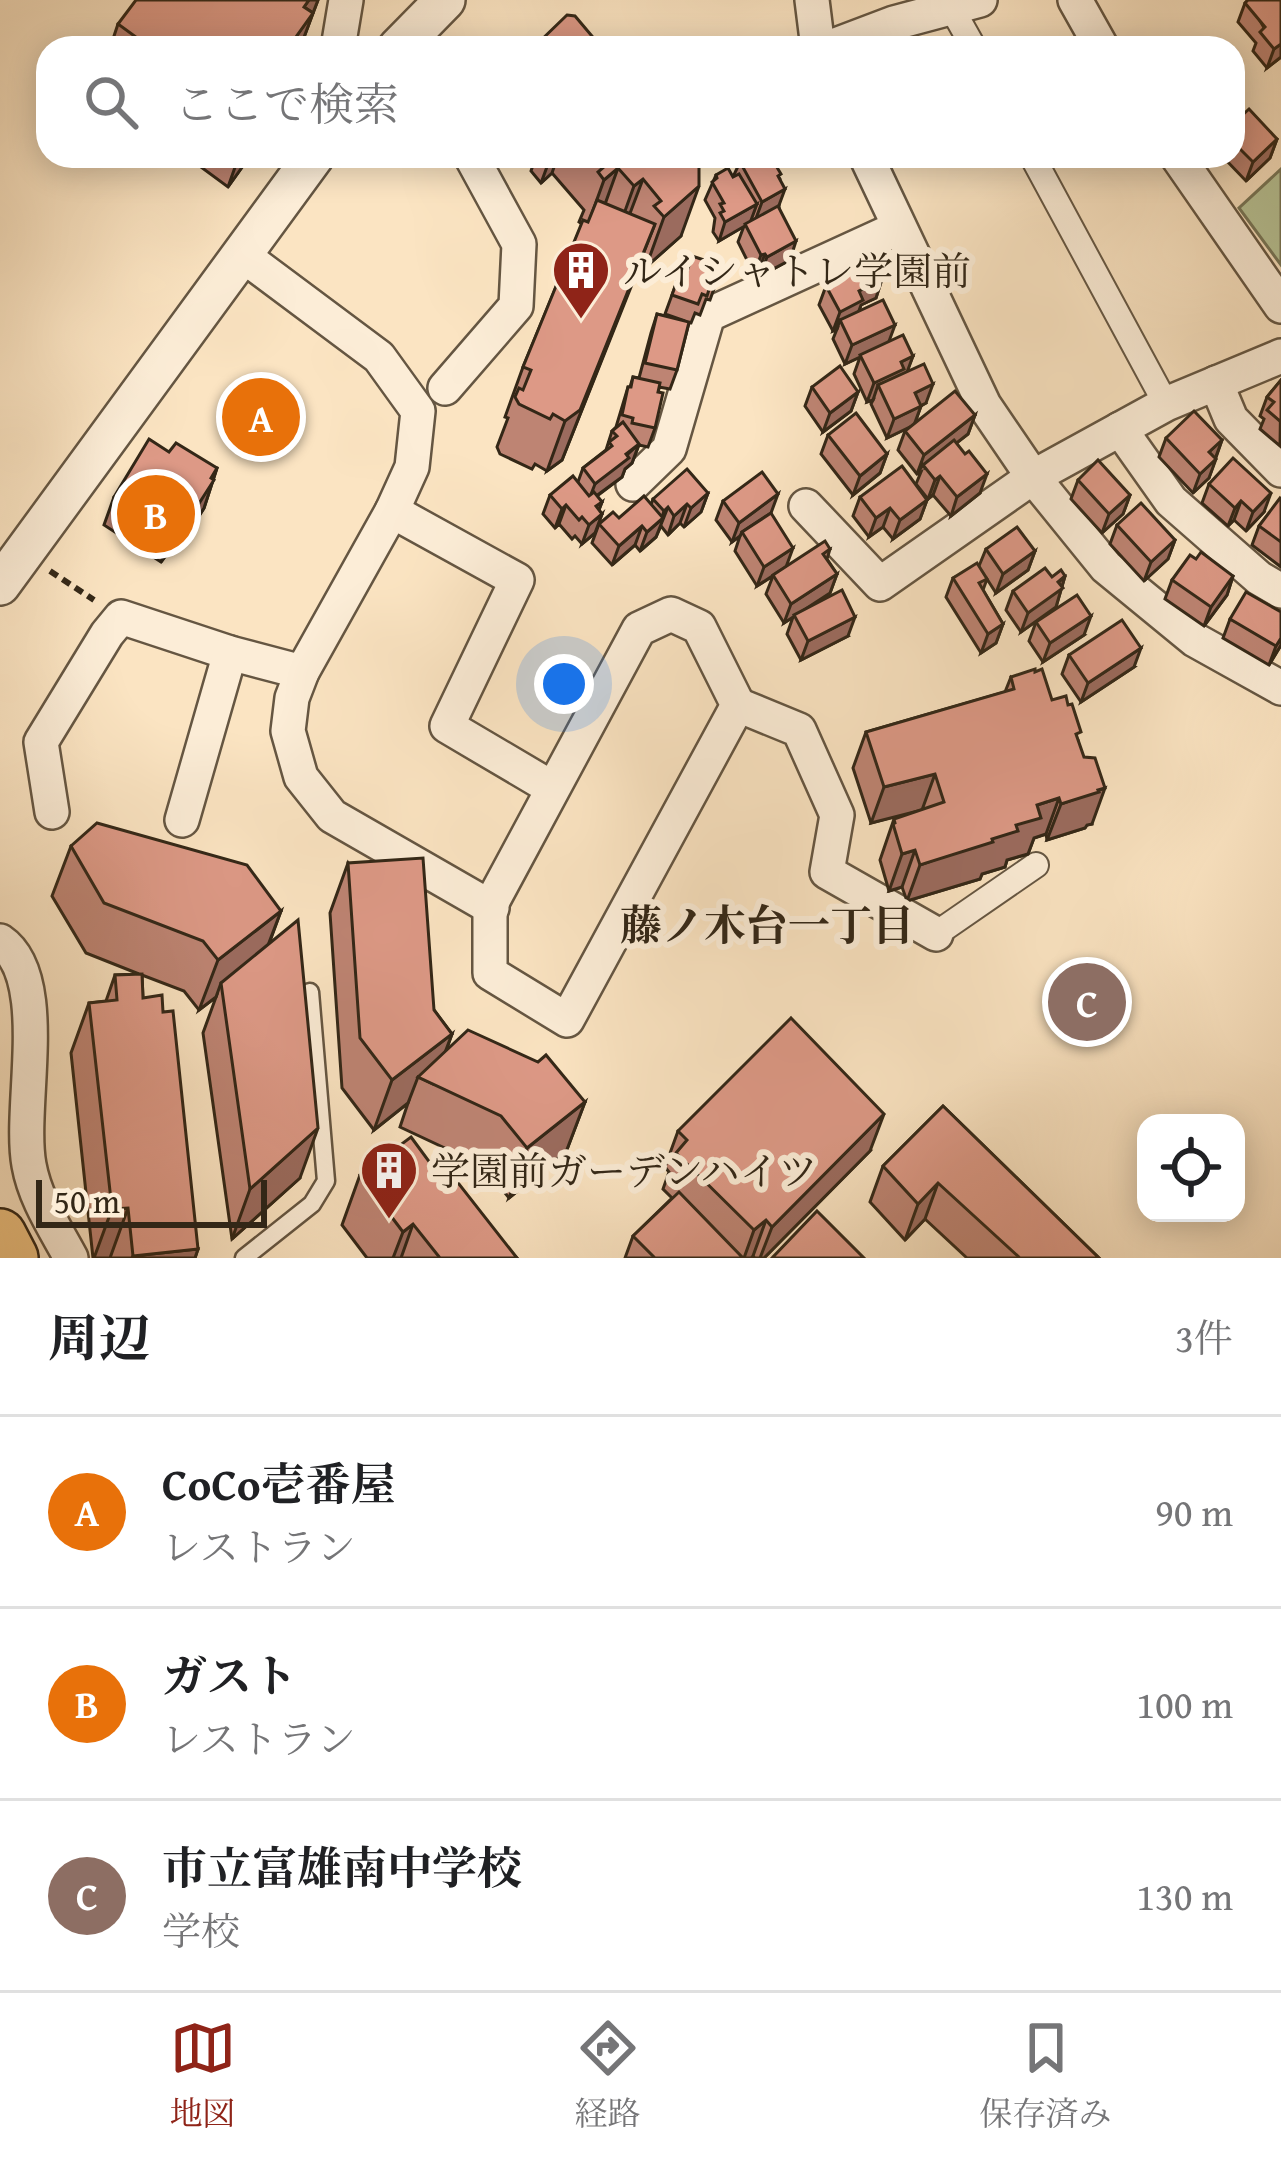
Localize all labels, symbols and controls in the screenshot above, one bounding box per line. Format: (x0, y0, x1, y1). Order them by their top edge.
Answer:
search box (36, 36, 1245, 168)
icon: search (78, 69, 144, 135)
text: ここで検索 (174, 71, 399, 136)
building icon: ルイシャトレ学園前 (550, 239, 612, 321)
place label: ルイシャトレ学園前 (623, 242, 971, 299)
pin: A (222, 372, 300, 462)
pin: B (117, 469, 195, 559)
your location (534, 654, 594, 714)
district label: 藤ノ木台一丁目 (620, 894, 914, 955)
pin: C (1048, 957, 1126, 1047)
map controls (1137, 1114, 1245, 1222)
button: locate (1137, 1114, 1245, 1222)
building icon: 学園前ガーデンハイツ (358, 1139, 420, 1221)
place label: 学園前ガーデンハイツ (431, 1142, 818, 1199)
scale bar (36, 1174, 267, 1227)
text: 50 m (54, 1177, 120, 1225)
text: 周辺 (48, 1300, 150, 1375)
text: 3件 (1175, 1309, 1233, 1366)
text: CoCo壱番屋 (162, 1451, 396, 1516)
text: A (75, 1483, 99, 1540)
text: 90 m (1155, 1483, 1233, 1540)
text: レストラン (162, 1518, 356, 1575)
text: ガスト (162, 1643, 297, 1708)
text: B (75, 1675, 99, 1732)
text: 100 m (1136, 1675, 1233, 1732)
text: レストラン (162, 1710, 356, 1767)
text: 市立富雄南中学校 (162, 1835, 522, 1900)
text: C (76, 1867, 98, 1924)
text: 130 m (1136, 1867, 1233, 1924)
text: 学校 (162, 1902, 240, 1959)
tab: 地図 (170, 2015, 236, 2137)
tab: 経路 (575, 2015, 641, 2137)
tab: 保存済み (980, 2015, 1112, 2137)

